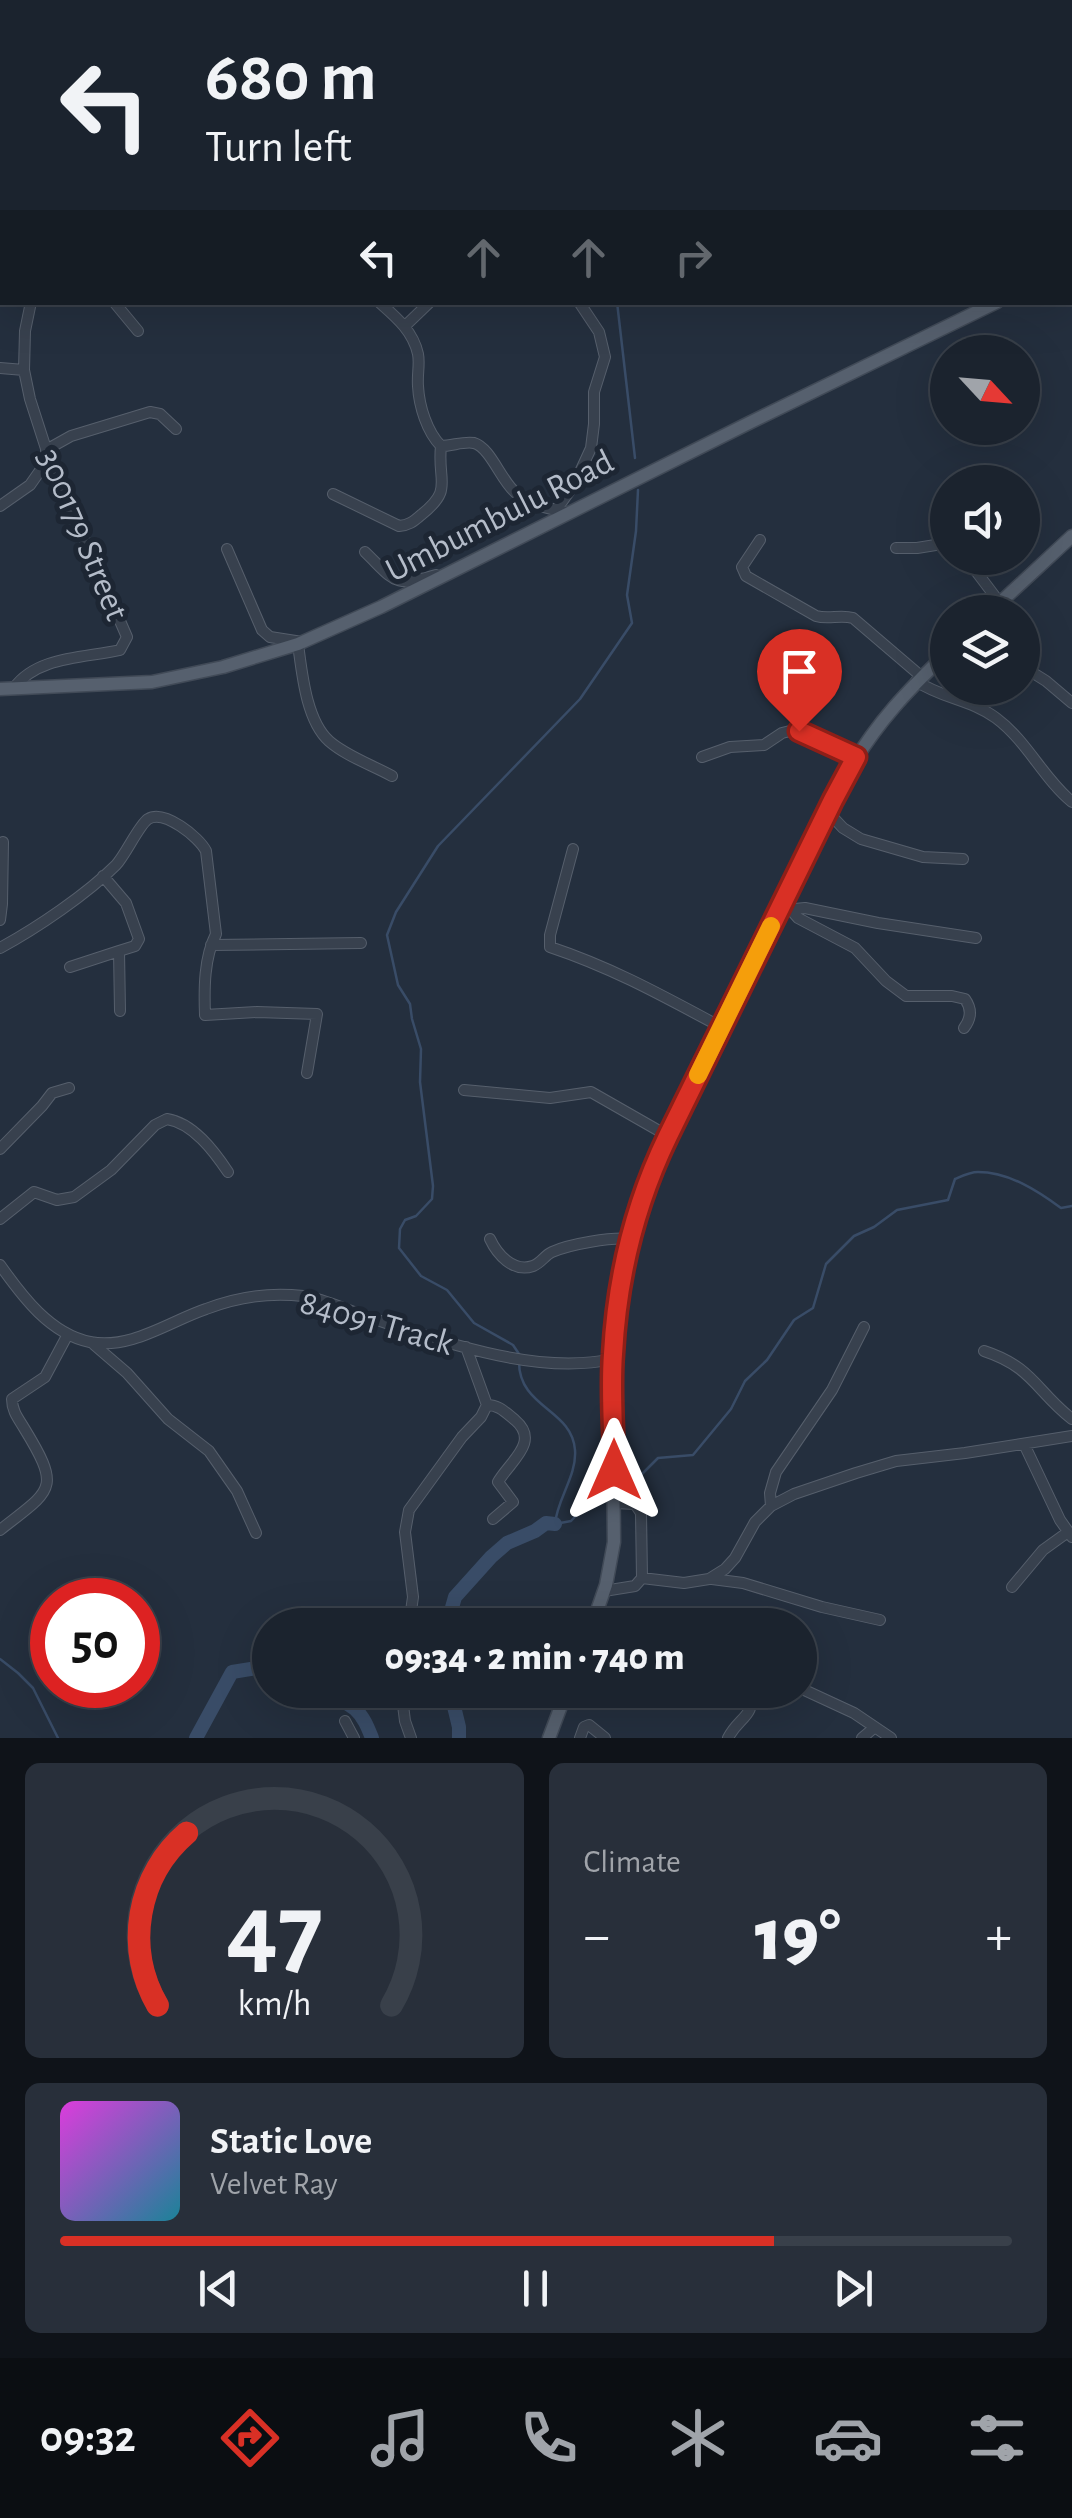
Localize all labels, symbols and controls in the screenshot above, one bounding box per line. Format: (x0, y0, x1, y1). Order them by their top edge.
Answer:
icon: left (40, 40, 170, 170)
text: 680 m (205, 43, 377, 113)
text: Turn left (205, 125, 352, 170)
icon: left (351, 230, 406, 285)
icon: ahead (456, 230, 511, 285)
icon: ahead (561, 230, 616, 285)
icon: right (666, 230, 721, 285)
north arrow (930, 335, 1040, 445)
map controls (930, 335, 1040, 705)
street label: 300179 Street (31, 444, 134, 625)
street label: Umbumbulu Road (380, 444, 619, 589)
button: sound (930, 465, 1040, 575)
button: layers (930, 595, 1040, 705)
pin (757, 629, 842, 732)
icon: arrive (772, 644, 827, 699)
street label: 84091 Track (296, 1285, 457, 1362)
position arrow (562, 1418, 666, 1522)
speed limit sign: 50 (30, 1578, 160, 1708)
text: 09:34 · 2 min · 740 m (385, 1639, 684, 1677)
text: Climate (584, 1846, 681, 1878)
text: 47 (226, 1880, 323, 1984)
text: 19° (755, 1899, 841, 1974)
text: − (584, 1909, 610, 1964)
text: + (986, 1909, 1012, 1964)
text: km/h (237, 1986, 311, 2022)
text: Static Love (210, 2123, 372, 2161)
text: Velvet Ray (210, 2168, 338, 2200)
icon: previous (191, 2261, 246, 2316)
icon: pause (508, 2261, 563, 2316)
icon: next (826, 2261, 881, 2316)
icon: directions (215, 2403, 285, 2473)
icon: music (365, 2403, 435, 2473)
icon: phone (514, 2403, 584, 2473)
icon: climate (663, 2403, 733, 2473)
icon: car (813, 2403, 883, 2473)
icon: filters (962, 2403, 1032, 2473)
text: 09:32 (40, 2415, 136, 2460)

